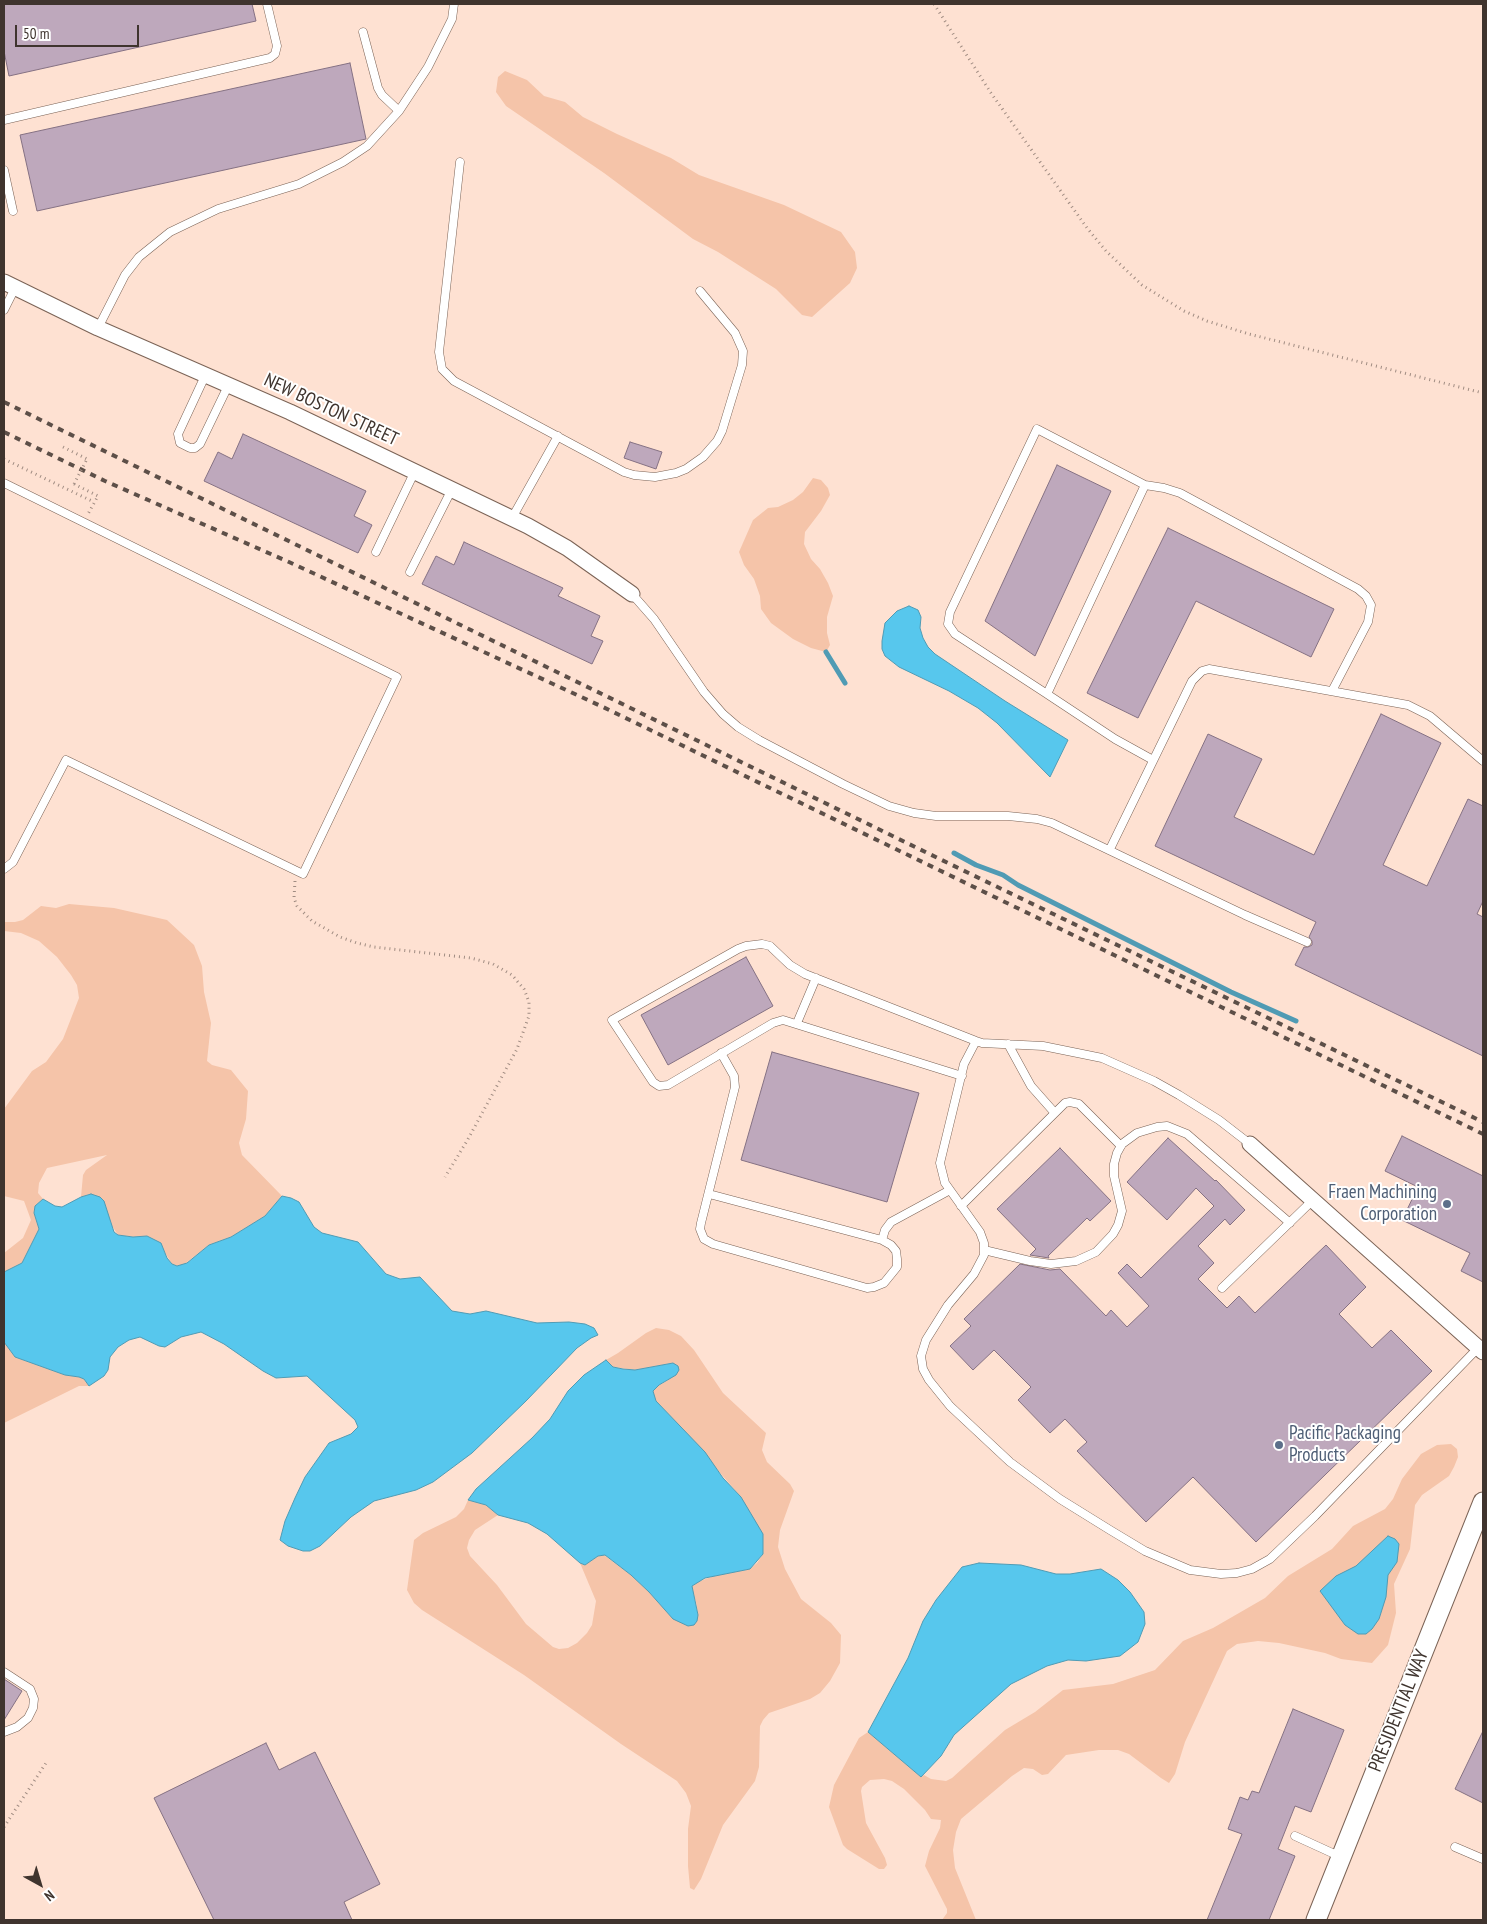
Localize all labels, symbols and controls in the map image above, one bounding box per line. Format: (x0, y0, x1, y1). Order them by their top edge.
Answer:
scale bar (18, 15, 141, 47)
text: 50 m (23, 24, 49, 43)
street label: NEW BOSTON STREET (260, 369, 402, 451)
place label: Fraen Machining Corporation (1328, 1182, 1437, 1226)
marker: Fraen Machining Corporation (1441, 1198, 1453, 1210)
place label: Pacific Packaging Products (1289, 1423, 1401, 1467)
marker: Pacific Packaging Products (1273, 1439, 1285, 1451)
street label: PRESIDENTIAL WAY (1364, 1647, 1434, 1775)
north arrow (15, 1859, 65, 1909)
text: N (41, 1886, 58, 1905)

